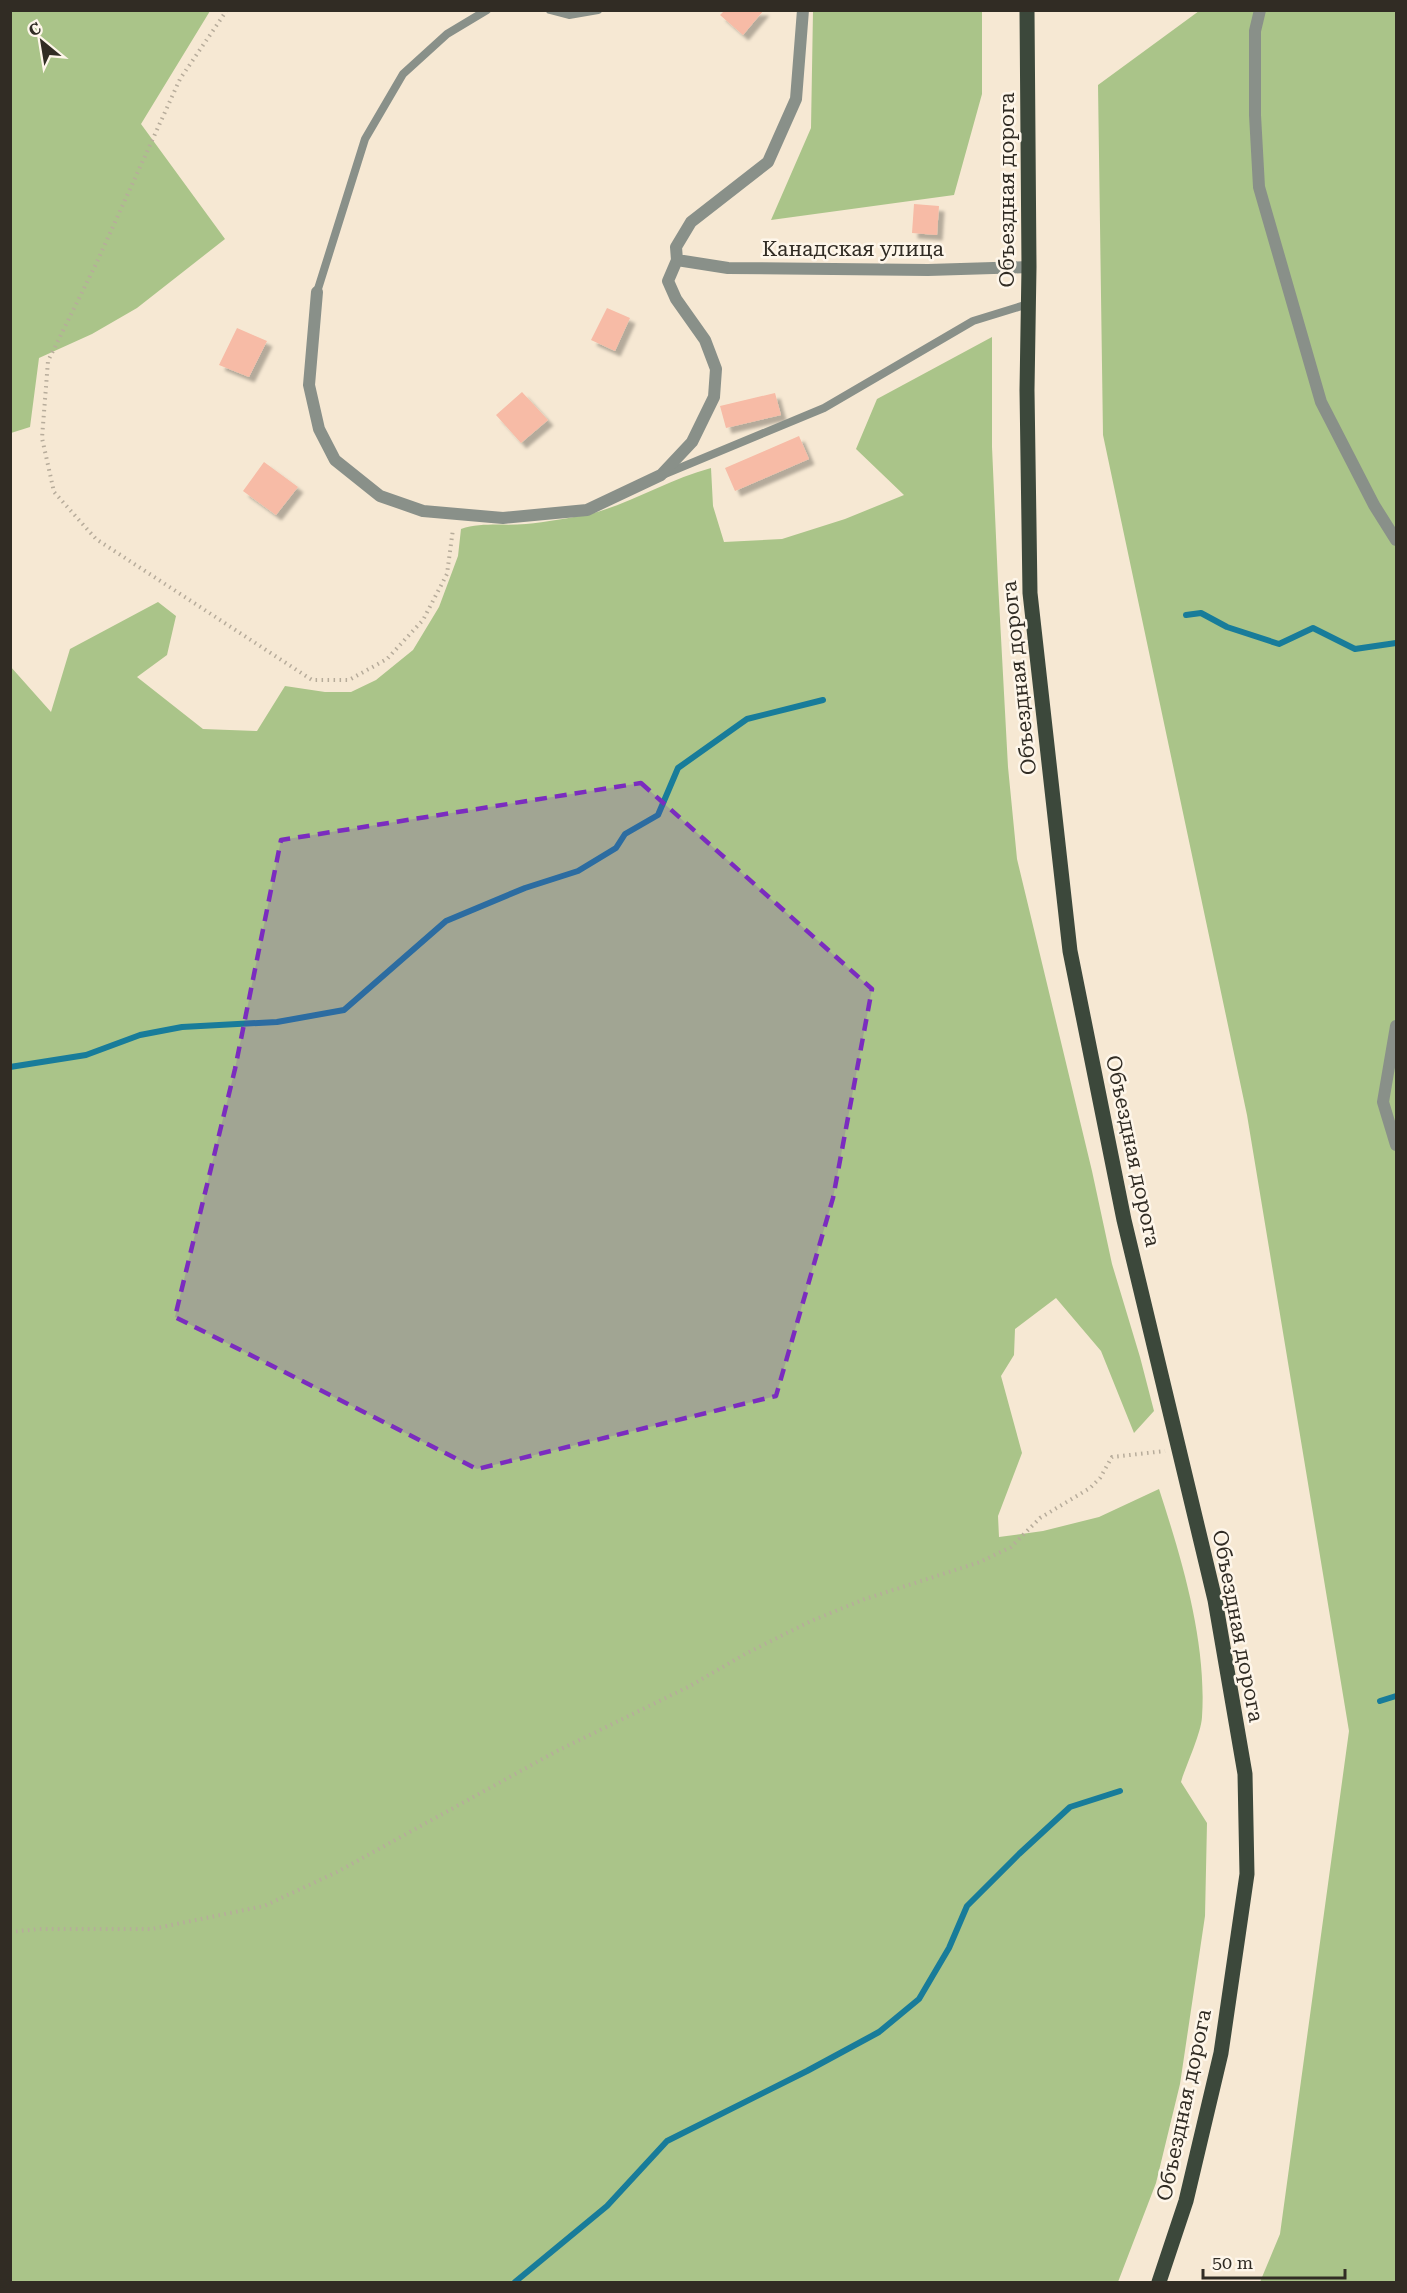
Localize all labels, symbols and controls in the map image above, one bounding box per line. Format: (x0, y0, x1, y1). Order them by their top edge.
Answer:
north arrow (12, 12, 72, 72)
text: С (25, 18, 44, 40)
street label: Объездная дорога (995, 92, 1019, 288)
street label: Канадская улица (762, 237, 945, 261)
street label: Объездная дорога (997, 579, 1041, 776)
street label: Объездная дорога (1101, 1053, 1165, 1250)
street label: Объездная дорога (1208, 1528, 1269, 1725)
street label: Объездная дорога (1152, 2006, 1216, 2203)
scale bar (1203, 2242, 1346, 2280)
text: 50 m (1212, 2252, 1253, 2273)

